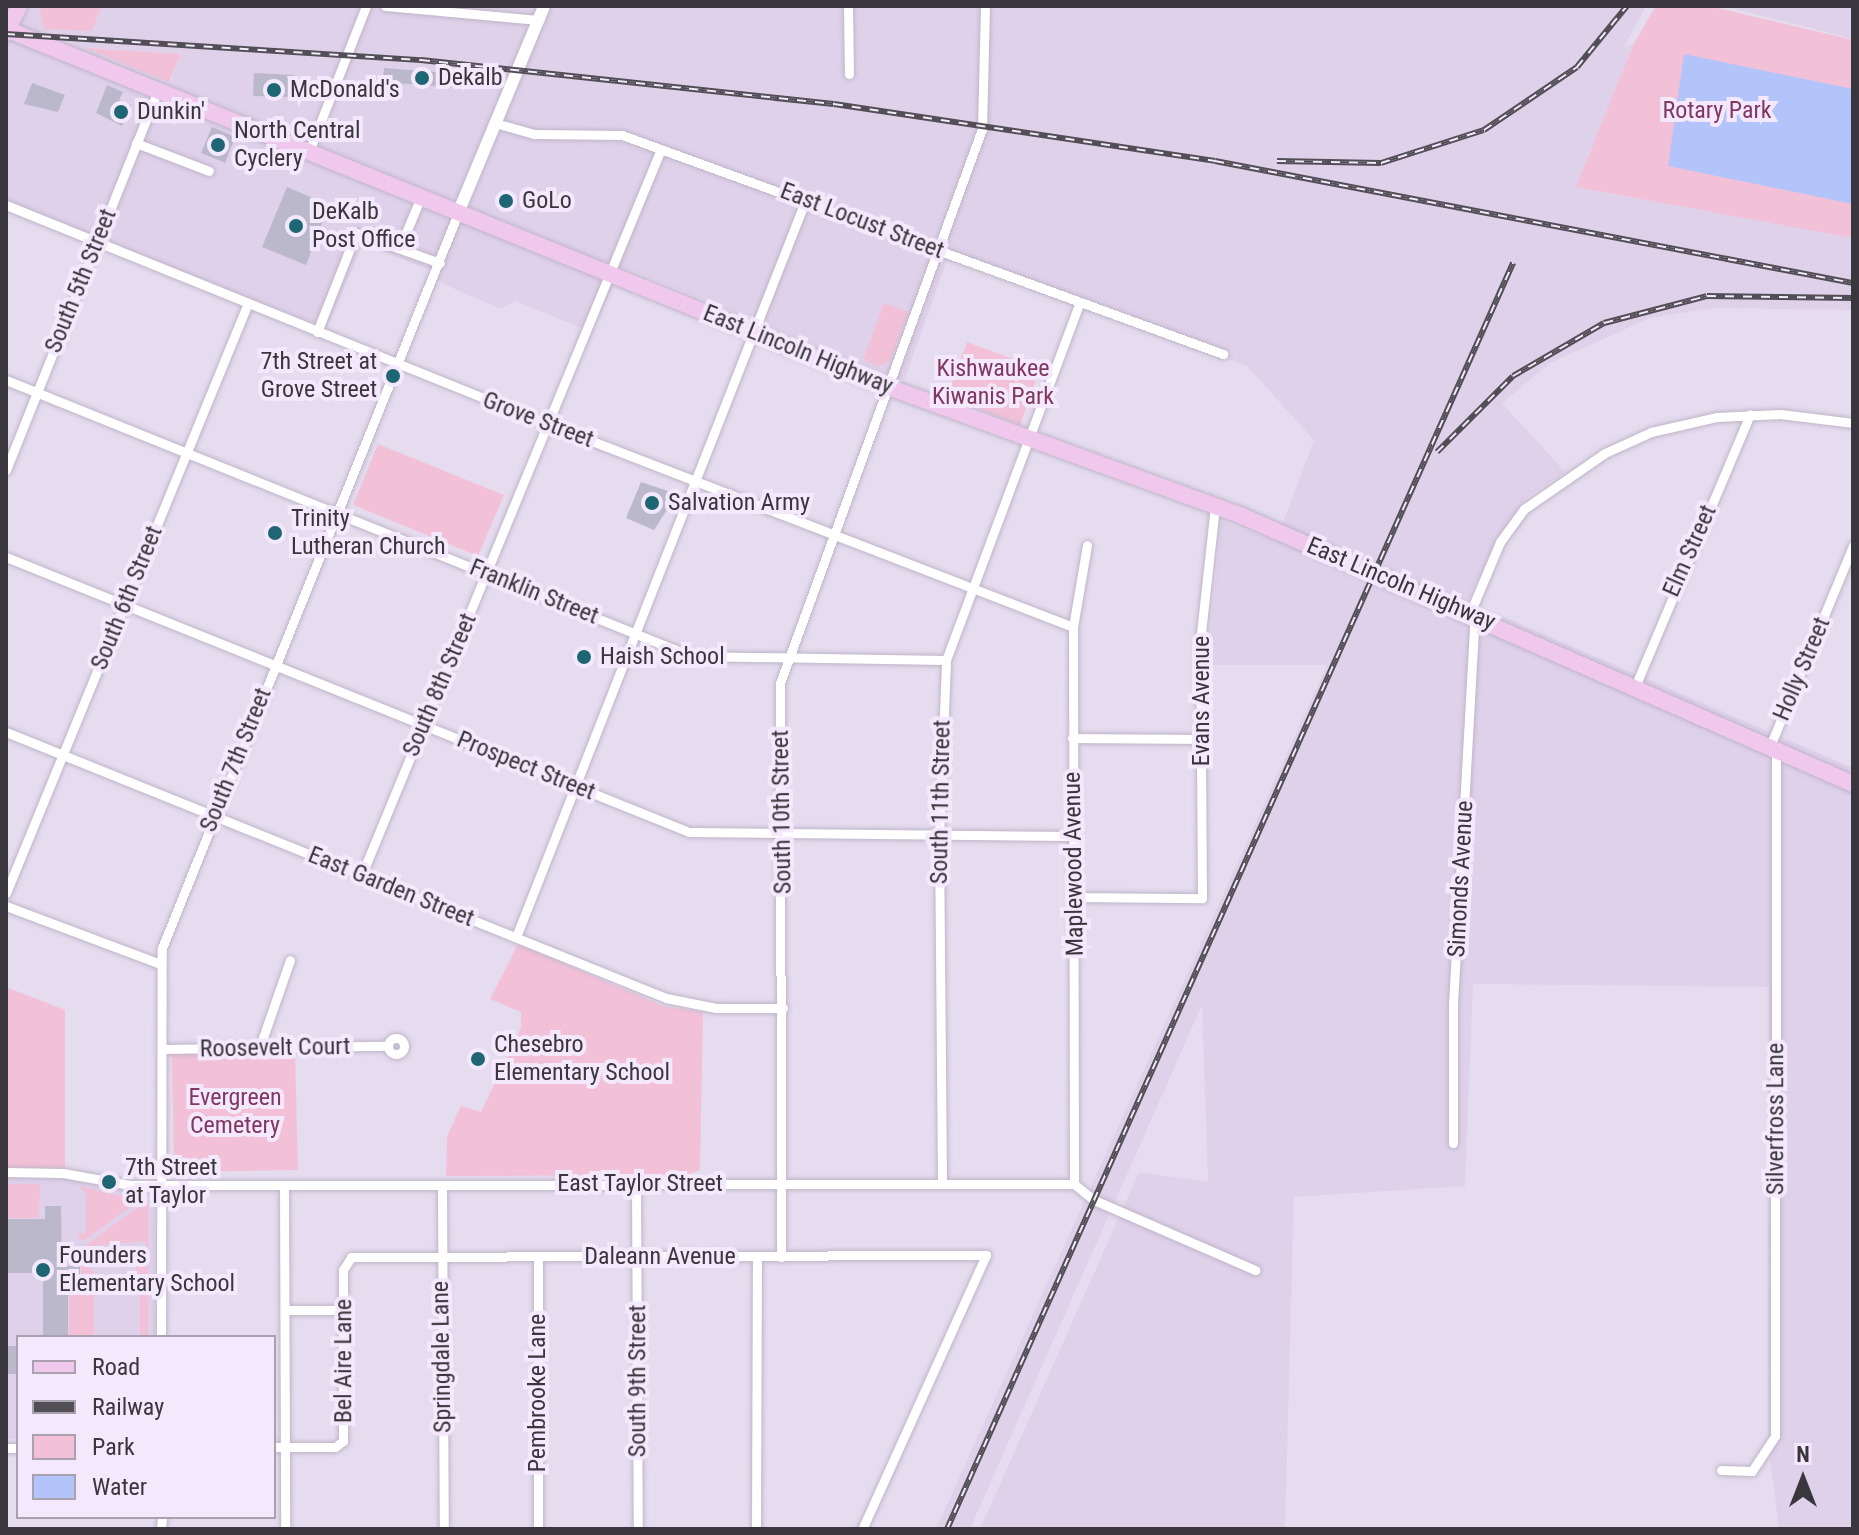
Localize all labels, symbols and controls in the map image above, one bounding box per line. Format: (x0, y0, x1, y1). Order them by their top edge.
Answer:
place label: Dekalb (438, 64, 503, 92)
marker: Dekalb (413, 69, 431, 87)
place label: McDonald's (290, 76, 400, 104)
marker: McDonald's (265, 81, 283, 99)
park label: Rotary Park (1662, 97, 1772, 125)
place label: Dunkin' (137, 98, 205, 126)
marker: Dunkin' (112, 103, 130, 121)
place label: North Central Cyclery (234, 117, 360, 173)
marker: North Central Cyclery (209, 136, 227, 154)
street label: East Locust Street (776, 177, 948, 265)
place label: GoLo (522, 187, 572, 215)
marker: GoLo (497, 192, 515, 210)
place label: DeKalb Post Office (312, 198, 415, 254)
street label: South 5th Street (39, 205, 123, 357)
marker: DeKalb Post Office (287, 217, 305, 235)
street label: East Lincoln Highway (699, 299, 897, 401)
place label: 7th Street at Grove Street (261, 348, 377, 404)
park label: Kishwaukee Kiwanis Park (932, 355, 1054, 411)
marker: 7th Street at Grove Street (384, 367, 402, 385)
street label: Grove Street (479, 386, 597, 454)
place label: Salvation Army (668, 489, 810, 517)
marker: Salvation Army (643, 494, 661, 512)
street label: Elm Street (1657, 501, 1723, 601)
place label: Trinity Lutheran Church (291, 505, 445, 561)
street label: South 6th Street (85, 522, 169, 674)
marker: Trinity Lutheran Church (266, 524, 284, 542)
street label: East Lincoln Highway (1302, 531, 1500, 637)
street label: Franklin Street (465, 553, 603, 631)
street label: South 8th Street (397, 609, 483, 761)
street label: Holly Street (1767, 613, 1837, 725)
street label: Evans Avenue (1188, 636, 1216, 766)
place label: Haish School (600, 643, 725, 671)
marker: Haish School (575, 648, 593, 666)
street label: South 7th Street (194, 684, 278, 836)
street label: South 11th Street (925, 720, 957, 884)
street label: Prospect Street (453, 725, 599, 807)
street label: South 10th Street (766, 730, 798, 894)
street label: Maplewood Avenue (1058, 772, 1090, 956)
street label: Simonds Avenue (1443, 800, 1479, 958)
street label: East Garden Street (304, 841, 478, 933)
place label: Chesebro Elementary School (494, 1031, 670, 1087)
street label: Roosevelt Court (199, 1032, 351, 1064)
street label: Silverfross Lane (1762, 1043, 1790, 1195)
marker: Chesebro Elementary School (469, 1050, 487, 1068)
park label: Evergreen Cemetery (188, 1084, 282, 1140)
place label: 7th Street at Taylor (125, 1154, 217, 1210)
street label: East Taylor Street (557, 1170, 723, 1198)
marker: 7th Street at Taylor (100, 1173, 118, 1191)
place label: Founders Elementary School (59, 1242, 235, 1298)
street label: Daleann Avenue (584, 1243, 736, 1271)
marker: Founders Elementary School (34, 1261, 52, 1279)
street label: Springdale Lane (426, 1281, 458, 1433)
street label: Bel Aire Lane (330, 1299, 358, 1423)
street label: South 9th Street (624, 1305, 652, 1457)
street label: Pembrooke Lane (524, 1314, 552, 1472)
legend (16, 1335, 276, 1519)
text: Road (92, 1353, 140, 1381)
text: Railway (92, 1393, 164, 1421)
text: Park (92, 1433, 135, 1461)
north arrow (1763, 1439, 1843, 1519)
text: N (1796, 1442, 1810, 1467)
text: Water (92, 1473, 147, 1501)

